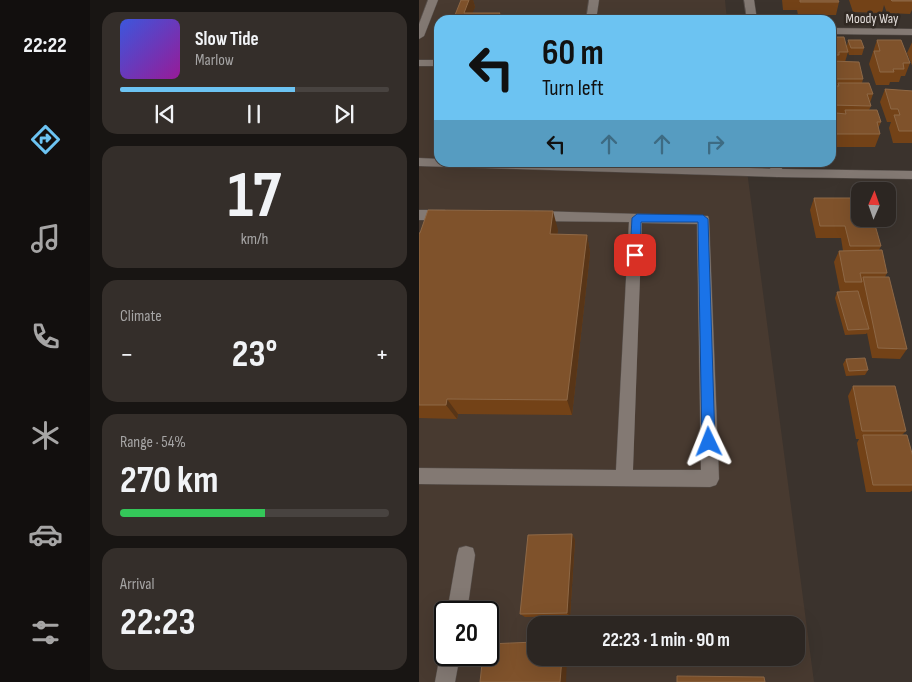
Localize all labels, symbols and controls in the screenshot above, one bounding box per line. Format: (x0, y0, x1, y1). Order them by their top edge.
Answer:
street label: Moody Way (846, 10, 899, 27)
text: Slow Tide (195, 28, 259, 51)
text: 22:22 (23, 32, 67, 59)
text: 60 m (542, 32, 604, 75)
icon: left (459, 35, 524, 100)
text: Marlow (195, 51, 234, 70)
text: Turn left (542, 75, 604, 102)
icon: previous (151, 100, 179, 128)
icon: pause (240, 100, 268, 128)
icon: next (330, 100, 358, 128)
icon: directions (28, 122, 63, 157)
icon: left (542, 130, 570, 158)
icon: ahead (595, 130, 623, 158)
icon: ahead (648, 130, 676, 158)
icon: right (701, 130, 729, 158)
text: 17 (228, 158, 281, 236)
north arrow (851, 182, 897, 228)
map controls (851, 182, 896, 227)
icon: music (28, 221, 63, 256)
text: km/h (241, 230, 268, 249)
pin (614, 234, 656, 276)
icon: arrive (621, 241, 649, 269)
text: Climate (120, 307, 162, 326)
icon: phone (28, 319, 63, 354)
text: 23° (232, 332, 277, 377)
text: − (120, 338, 134, 371)
text: + (375, 338, 389, 371)
position arrow (682, 415, 734, 467)
icon: climate (28, 418, 63, 453)
text: Range · 54% (120, 433, 186, 452)
text: 270 km (120, 458, 218, 503)
icon: car (28, 517, 63, 552)
text: Arrival (120, 575, 154, 594)
text: 22:23 (120, 600, 196, 645)
speed limit sign: 20 (434, 601, 499, 666)
icon: filters (28, 615, 63, 650)
text: 22:23 · 1 min · 90 m (602, 629, 730, 652)

